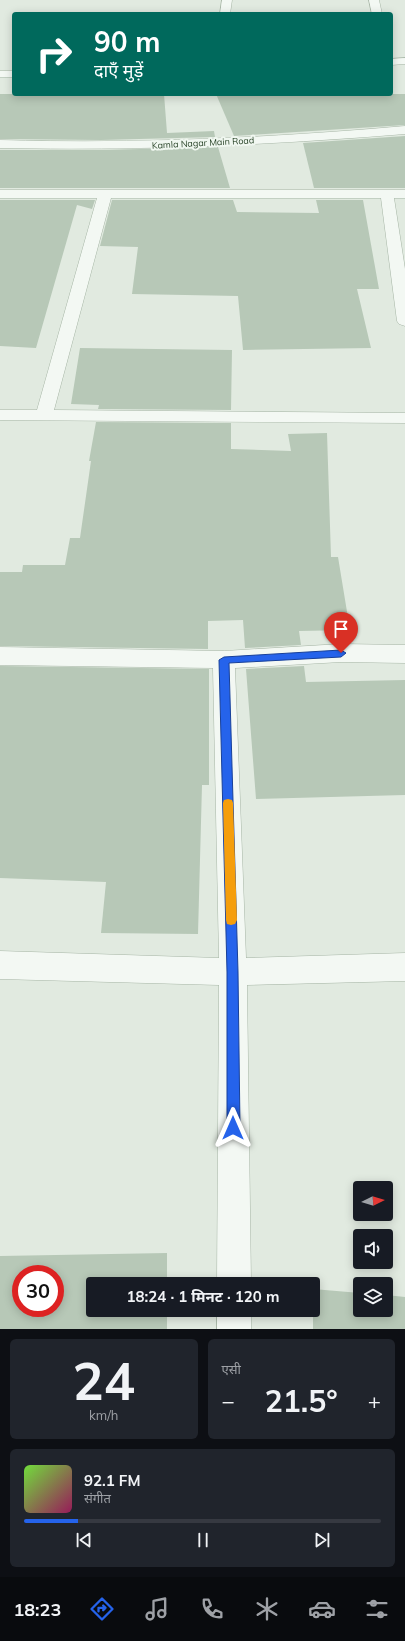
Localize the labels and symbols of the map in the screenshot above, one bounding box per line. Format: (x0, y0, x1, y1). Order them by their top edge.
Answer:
street label: Kamla Nagar Main Road (152, 134, 254, 151)
pin (324, 612, 358, 653)
position arrow (212, 1107, 254, 1149)
north arrow (353, 1181, 393, 1221)
speed limit sign: 30 (12, 1265, 64, 1317)

